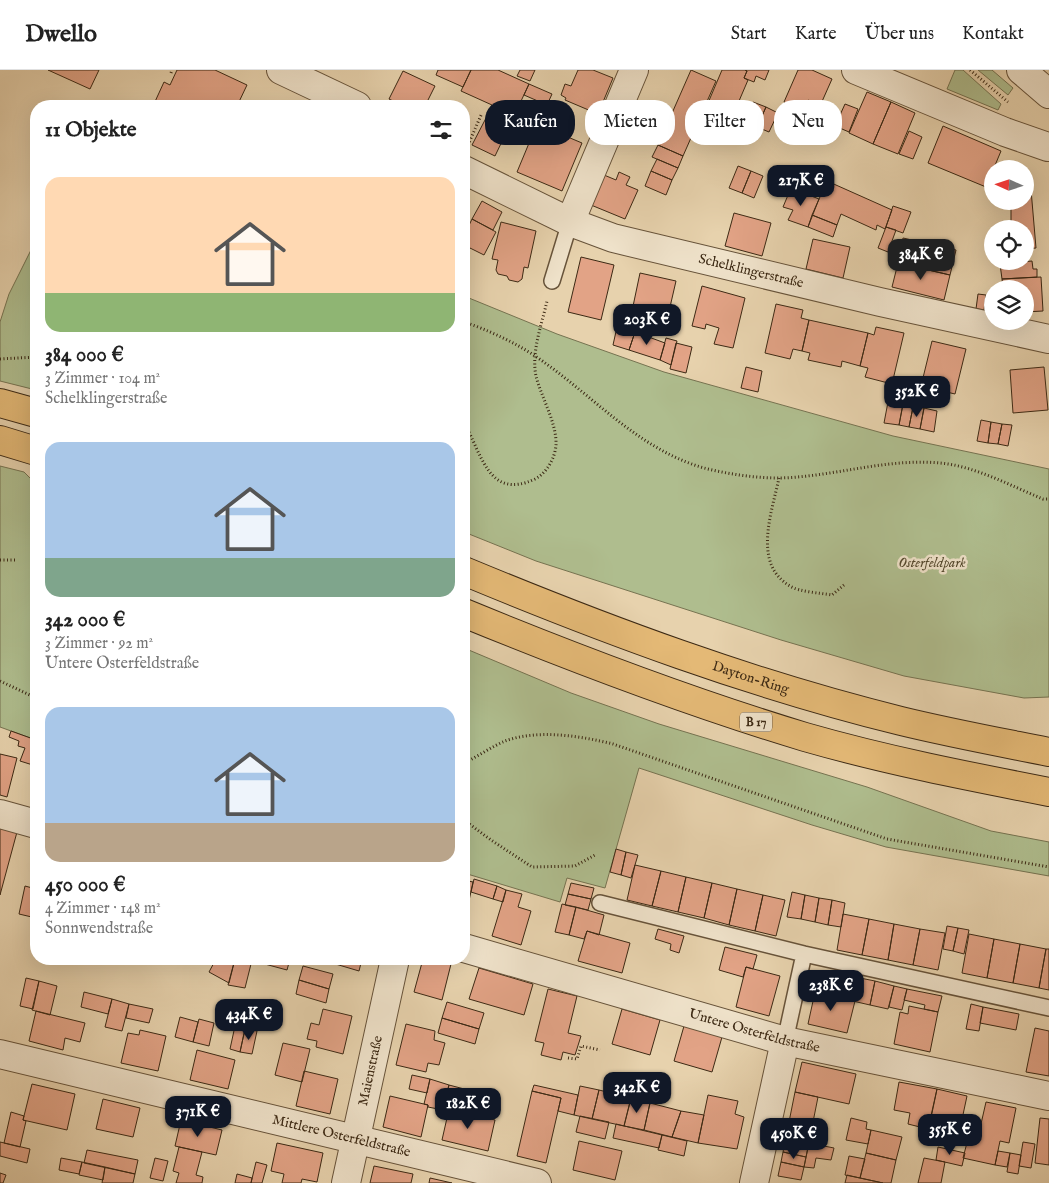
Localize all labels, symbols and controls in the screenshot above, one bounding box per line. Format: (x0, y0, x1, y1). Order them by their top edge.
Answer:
text: Dwello (25, 19, 97, 50)
text: Start (731, 23, 767, 46)
text: Karte (795, 23, 837, 46)
text: Über uns (865, 23, 934, 46)
text: Kontakt (962, 23, 1024, 46)
chip: Kaufen (485, 100, 575, 145)
chip: Mieten (585, 100, 675, 145)
chip: Filter (685, 100, 764, 145)
chip: Neu (774, 100, 842, 145)
icon: filters (427, 116, 455, 144)
text: 11 Objekte (45, 117, 136, 144)
north arrow (984, 160, 1034, 210)
map controls (984, 160, 1034, 330)
pin: 217K € (760, 164, 842, 207)
text: 217K € (778, 171, 824, 191)
icon: home (205, 209, 295, 299)
button: locate (984, 220, 1034, 270)
pin: 384K € (880, 238, 962, 281)
text: 384K € (899, 245, 943, 265)
street label: Schelklingerstraße (697, 250, 806, 292)
button: layers (984, 280, 1034, 330)
pin: 203K € (606, 304, 688, 346)
text: 203K € (624, 310, 670, 330)
text: 384 000 € (45, 342, 124, 369)
text: 3 Zimmer · 104 m² (45, 369, 160, 389)
pin: 352K € (876, 376, 958, 418)
text: 352K € (895, 382, 939, 402)
text: Schelklingerstraße (45, 389, 167, 409)
icon: home (205, 474, 295, 564)
park label: Osterfeldpark (898, 554, 966, 572)
text: 342 000 € (45, 607, 125, 634)
text: 3 Zimmer · 92 m² (45, 634, 153, 654)
text: Untere Osterfeldstraße (45, 654, 199, 674)
street label: Dayton-Ring (710, 657, 792, 699)
road number: B 17 (740, 712, 772, 732)
icon: home (205, 739, 295, 829)
text: 450 000 € (45, 872, 125, 899)
text: 4 Zimmer · 148 m² (45, 899, 161, 919)
text: Sonnwendstraße (45, 919, 153, 939)
pin: 238K € (790, 970, 872, 1012)
text: 238K € (809, 976, 853, 996)
pin: 434K € (208, 998, 290, 1041)
text: 434K € (226, 1005, 272, 1025)
street label: Untere Osterfeldstraße (687, 1005, 822, 1057)
street label: Maienstraße (354, 1033, 387, 1107)
pin: 342K € (596, 1072, 678, 1114)
text: 342K € (614, 1078, 660, 1098)
pin: 182K € (427, 1088, 509, 1130)
text: 182K € (446, 1094, 490, 1114)
pin: 371K € (157, 1096, 239, 1138)
text: 371K € (176, 1102, 220, 1122)
street label: Mittlere Osterfeldstraße (270, 1111, 413, 1161)
pin: 355K € (909, 1114, 991, 1156)
pin: 450K € (753, 1118, 835, 1160)
text: 355K € (929, 1120, 971, 1140)
text: 450K € (771, 1124, 817, 1144)

